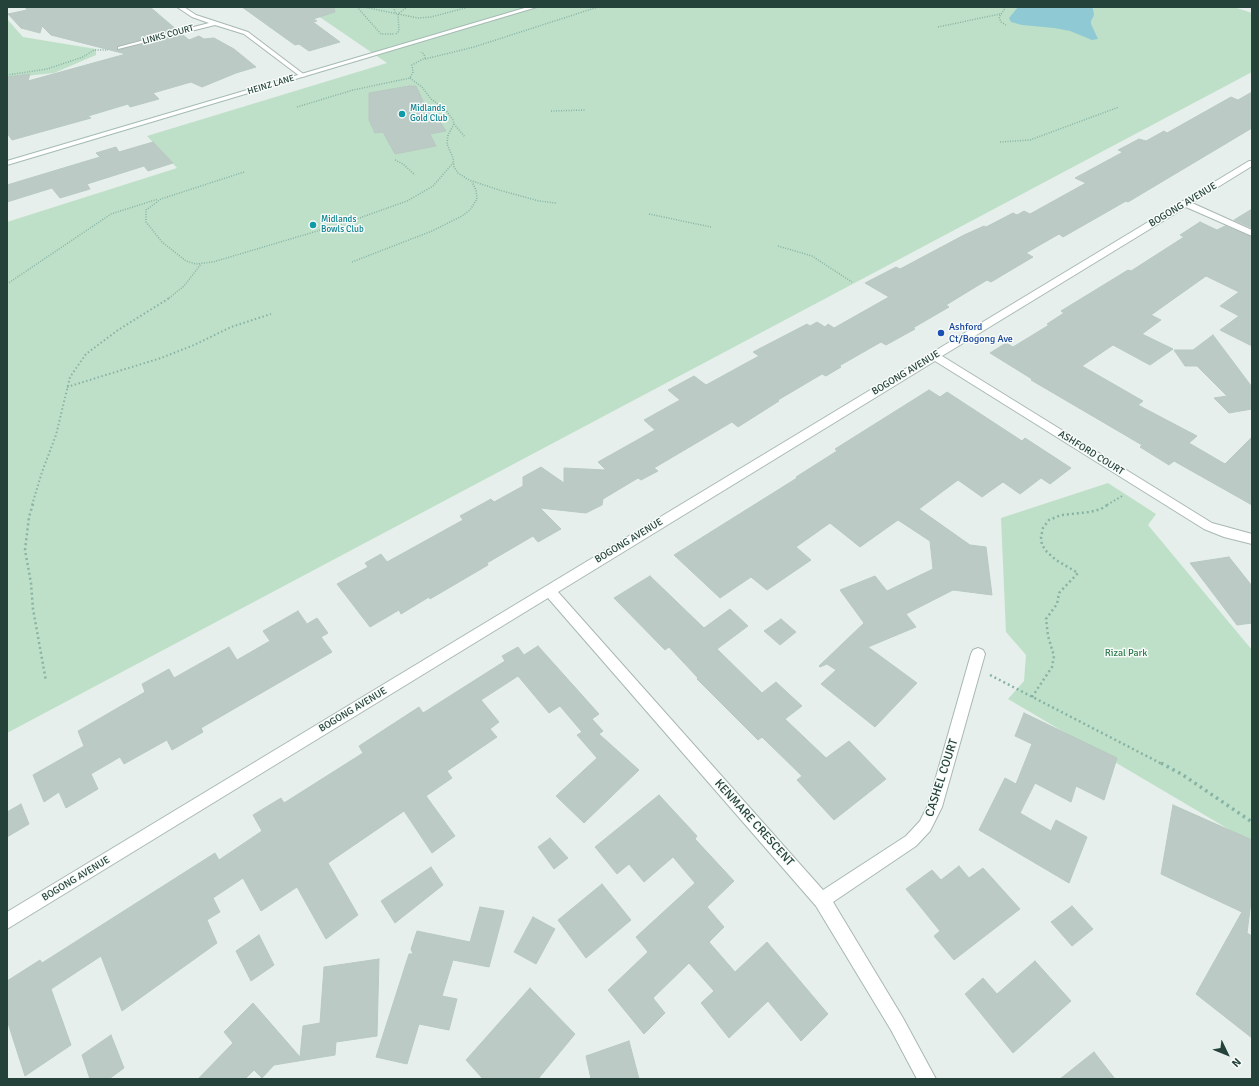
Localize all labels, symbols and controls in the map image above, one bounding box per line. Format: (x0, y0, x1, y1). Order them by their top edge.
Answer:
street label: LINKS COURT (141, 23, 195, 47)
street label: HEINZ LANE (246, 73, 296, 97)
place label: Midlands Gold Club (410, 104, 447, 125)
marker: Midlands Gold Club (397, 109, 407, 119)
street label: BOGONG AVENUE (1147, 180, 1219, 230)
place label: Midlands Bowls Club (321, 215, 364, 236)
marker: Midlands Bowls Club (308, 220, 318, 230)
place label: Ashford Ct/Bogong Ave (949, 321, 1013, 344)
marker: Ashford Ct/Bogong Ave (936, 328, 946, 338)
street label: BOGONG AVENUE (870, 348, 942, 398)
street label: ASHFORD COURT (1056, 428, 1126, 478)
street label: BOGONG AVENUE (593, 516, 665, 566)
park label: Rizal Park (1105, 647, 1147, 659)
street label: BOGONG AVENUE (317, 685, 389, 735)
street label: CASHEL COURT (923, 737, 961, 819)
street label: KENMARE CRESCENT (711, 777, 797, 869)
street label: BOGONG AVENUE (40, 854, 112, 904)
north arrow (1207, 1034, 1247, 1074)
text: N (1229, 1055, 1244, 1070)

